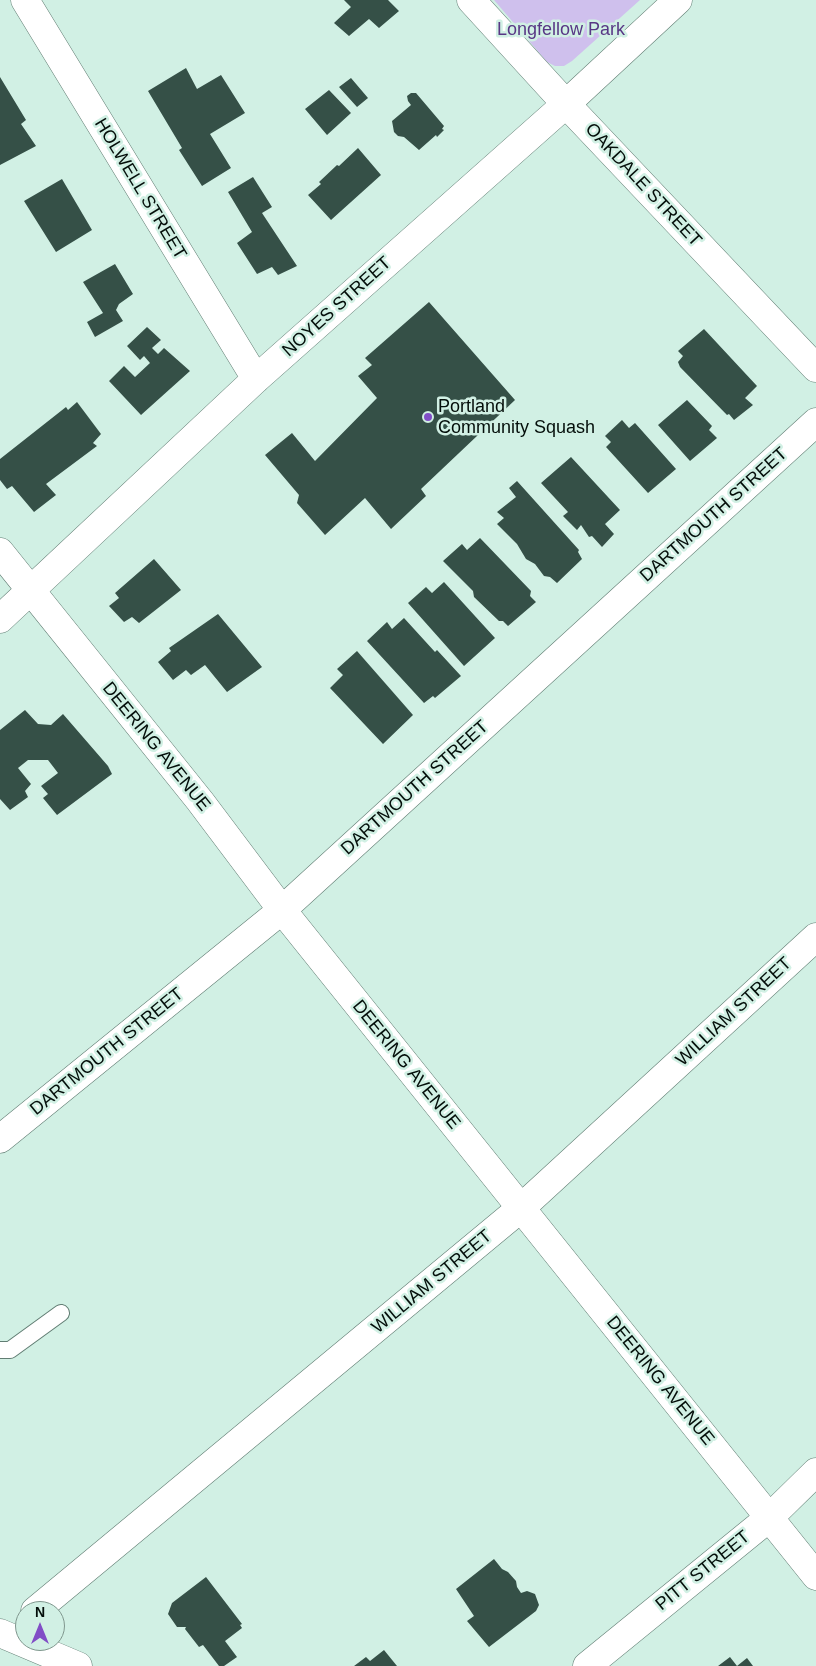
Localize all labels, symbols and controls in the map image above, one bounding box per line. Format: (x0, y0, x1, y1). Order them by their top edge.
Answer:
park label: Longfellow Park (497, 19, 625, 41)
street label: HOLWELL STREET (89, 115, 191, 263)
street label: OAKDALE STREET (580, 119, 706, 251)
street label: NOYES STREET (278, 252, 396, 362)
place label: Portland Community Squash (438, 396, 595, 438)
marker: Portland Community Squash (422, 411, 434, 423)
street label: DARTMOUTH STREET (636, 443, 792, 587)
street label: DEERING AVENUE (97, 678, 215, 816)
street label: DARTMOUTH STREET (337, 716, 493, 860)
street label: WILLIAM STREET (672, 953, 796, 1071)
street label: DARTMOUTH STREET (26, 984, 188, 1120)
street label: DEERING AVENUE (347, 996, 465, 1134)
street label: WILLIAM STREET (368, 1226, 496, 1338)
street label: DEERING AVENUE (601, 1312, 719, 1450)
street label: PITT STREET (652, 1526, 754, 1616)
north arrow (15, 1601, 65, 1651)
text: N (35, 1604, 45, 1620)

